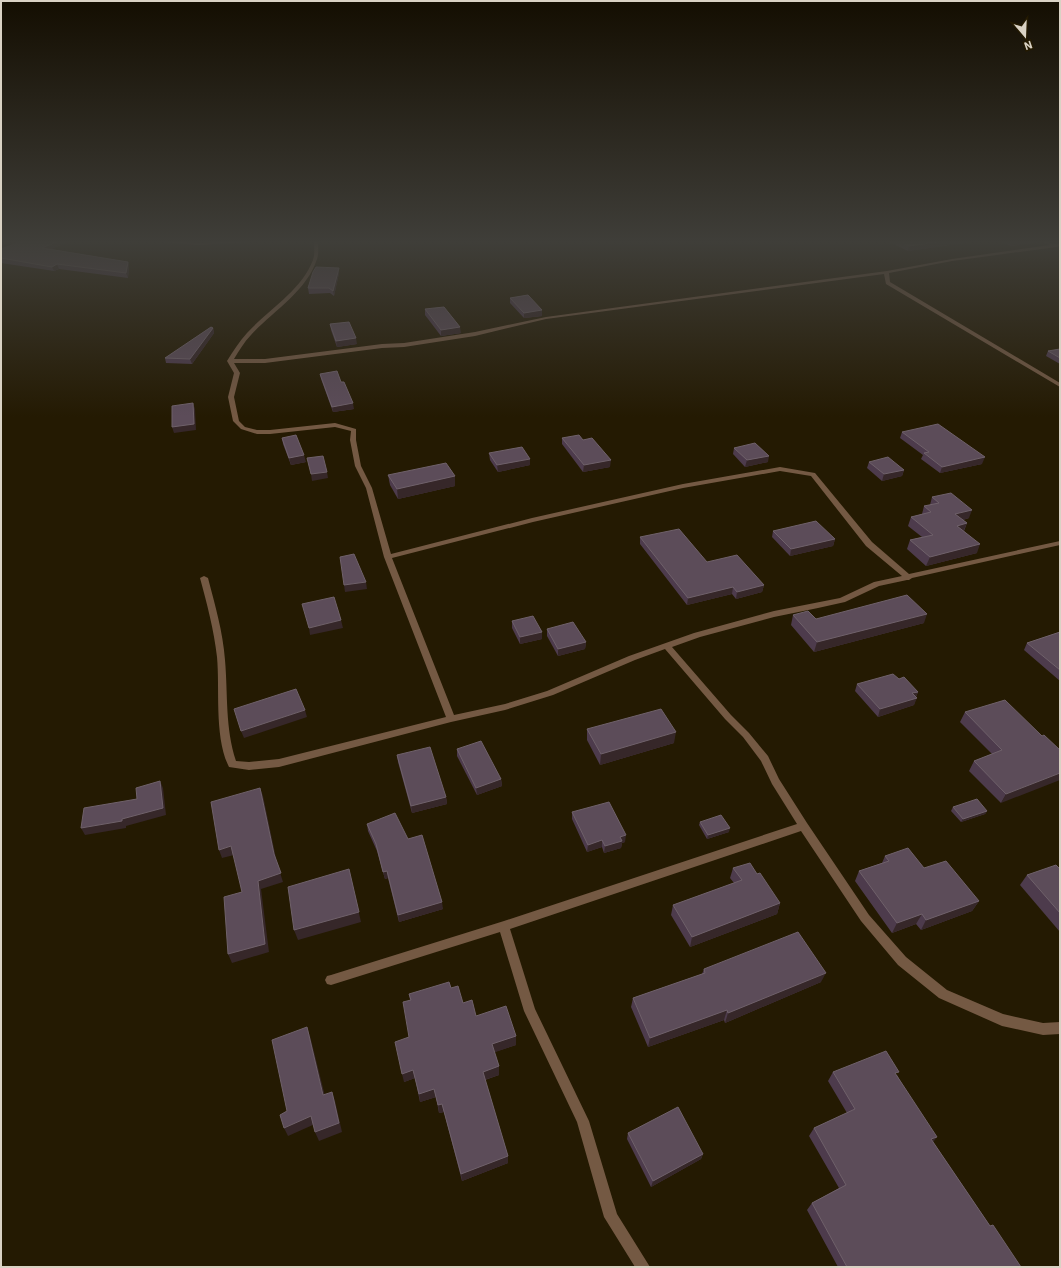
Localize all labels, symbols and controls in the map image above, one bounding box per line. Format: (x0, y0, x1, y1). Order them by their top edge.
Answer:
north arrow (1005, 16, 1045, 56)
text: N (1022, 38, 1034, 53)

